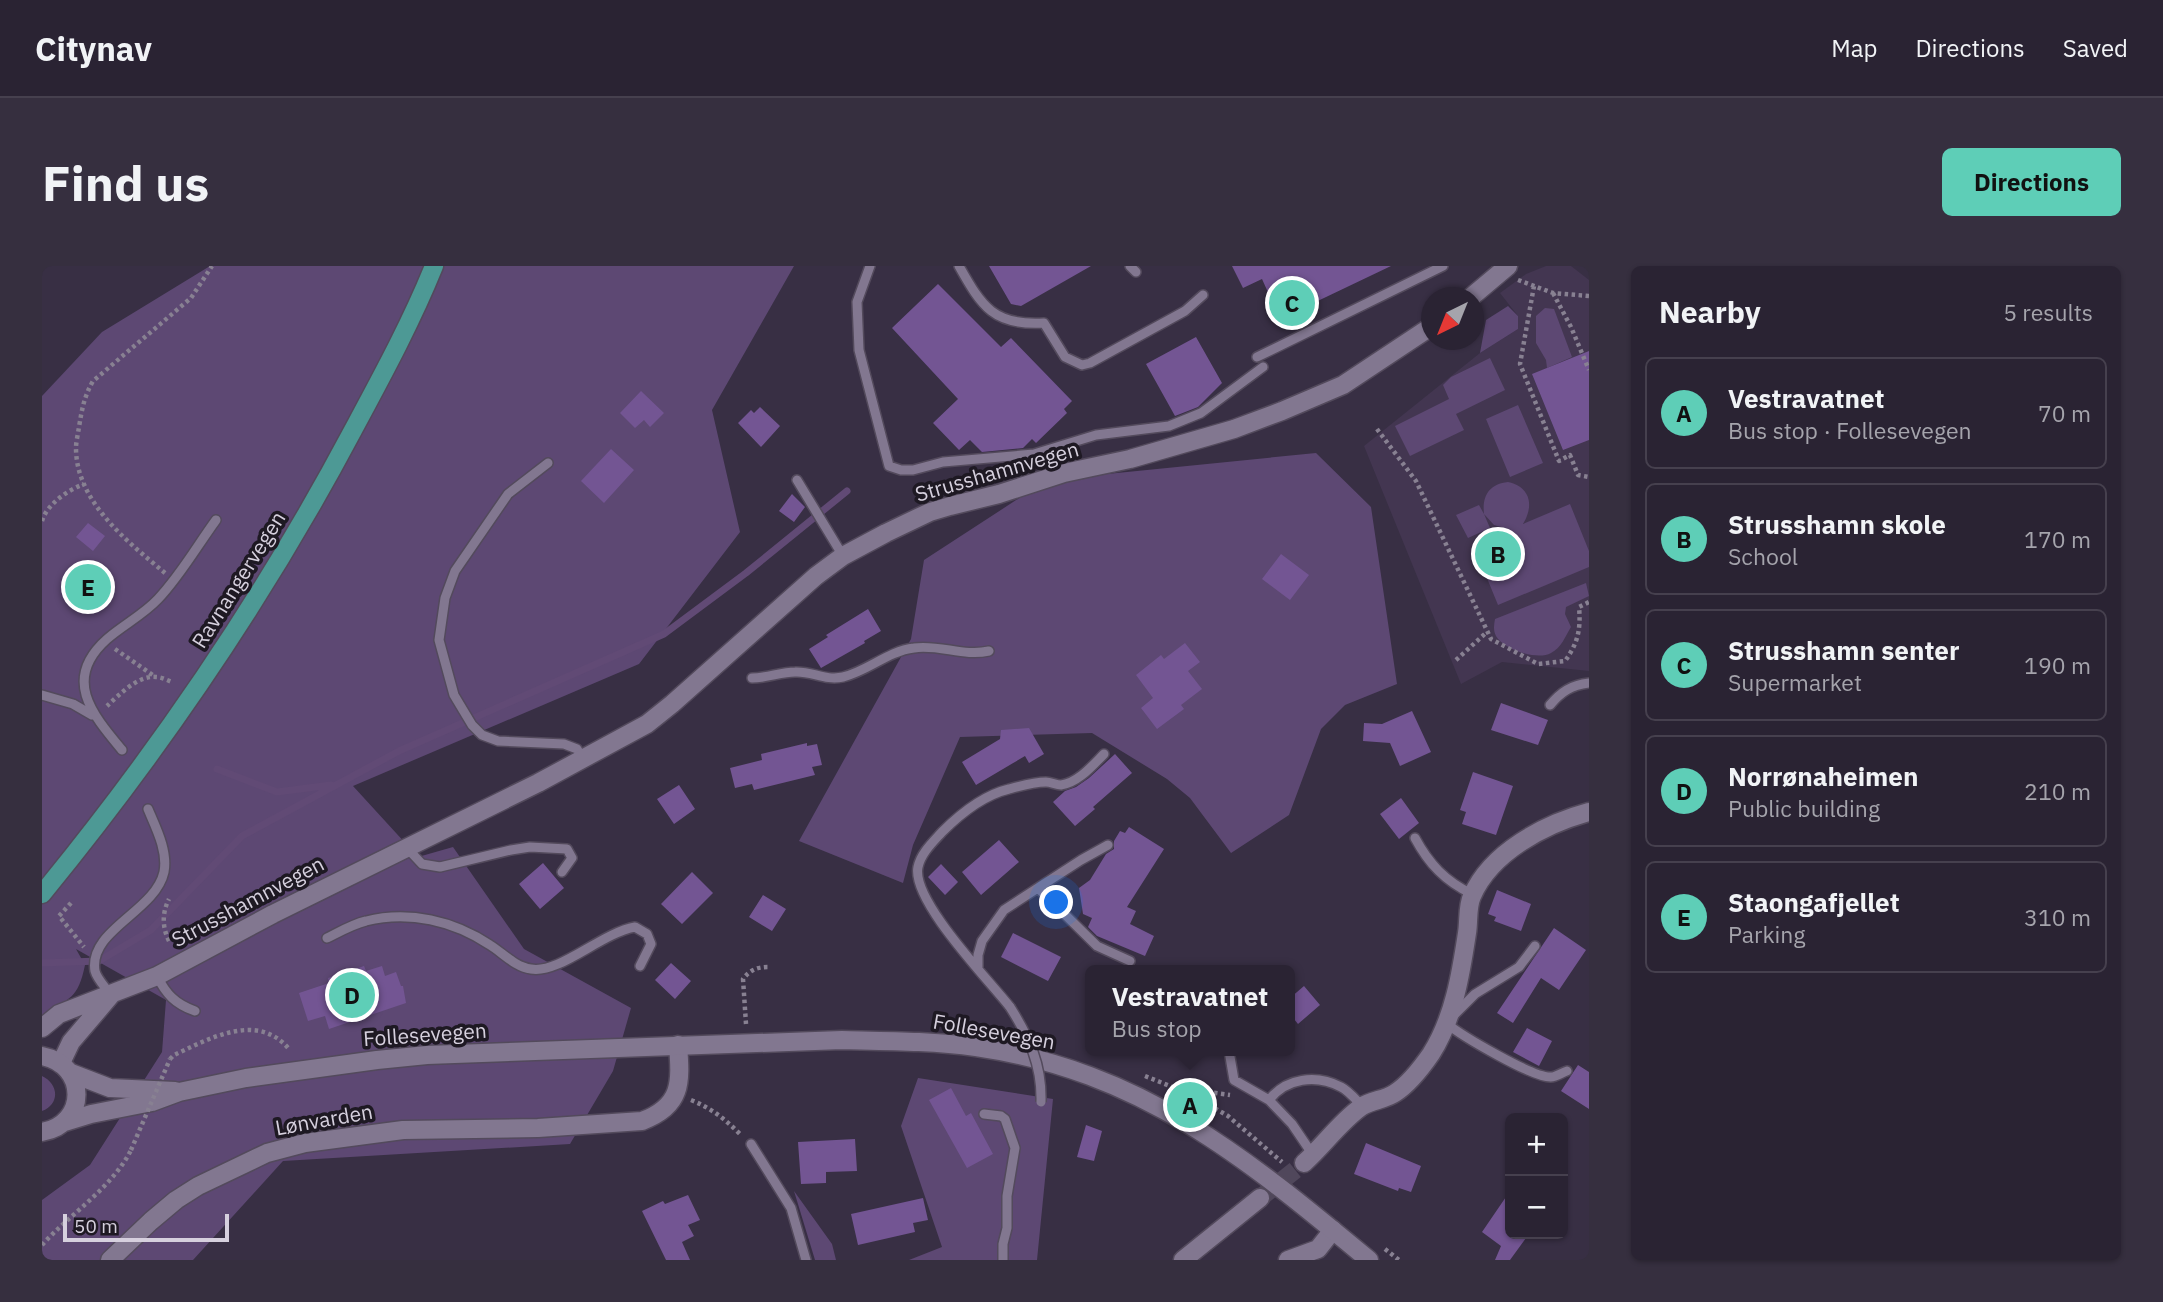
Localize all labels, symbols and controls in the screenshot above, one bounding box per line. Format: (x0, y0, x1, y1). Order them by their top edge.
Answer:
text: Citynav (35, 27, 152, 70)
text: Map (1831, 32, 1877, 64)
text: Directions (1915, 32, 2025, 64)
text: Saved (2063, 32, 2128, 64)
button: Directions (1942, 148, 2121, 216)
text: Find us (42, 151, 209, 214)
pin: C (1269, 277, 1315, 329)
north arrow (1421, 287, 1484, 350)
text: Nearby (1659, 292, 1761, 331)
text: 5 results (2003, 297, 2093, 327)
text: Vestravatnet (1728, 381, 1885, 415)
text: A (1676, 398, 1692, 428)
text: 70 m (2038, 398, 2091, 428)
text: Bus stop · Follesevegen (1728, 415, 1972, 445)
street label: Strusshamnvegen (912, 434, 1082, 508)
street label: Ravnangervegen (185, 506, 291, 653)
text: Strusshamn skole (1728, 507, 1946, 541)
text: B (1676, 524, 1692, 554)
text: 170 m (2024, 524, 2091, 554)
pin: B (1475, 528, 1521, 580)
text: School (1728, 541, 1798, 571)
pin: E (65, 561, 111, 613)
text: Strusshamn senter (1728, 633, 1959, 667)
text: C (1677, 650, 1691, 680)
text: 190 m (2024, 650, 2091, 680)
text: Supermarket (1728, 667, 1862, 697)
text: Norrønaheimen (1728, 759, 1918, 793)
text: D (1676, 776, 1692, 806)
text: 210 m (2024, 776, 2091, 806)
text: Public building (1728, 793, 1880, 823)
street label: Strusshamnvegen (166, 849, 329, 953)
your location (1039, 885, 1073, 919)
text: Staongafjellet (1728, 885, 1900, 919)
text: E (1677, 902, 1691, 932)
text: 310 m (2024, 902, 2091, 932)
text: Parking (1728, 919, 1806, 949)
popup (1085, 965, 1295, 1056)
pin: D (329, 969, 375, 1021)
text: Vestravatnet (1112, 979, 1268, 1013)
street label: Follesevegen (931, 1007, 1057, 1056)
text: Bus stop (1112, 1013, 1202, 1043)
street label: Follesevegen (362, 1016, 488, 1052)
pin: A (1167, 1079, 1213, 1131)
street label: Lønvarden (273, 1097, 375, 1141)
map controls (1505, 1113, 1568, 1239)
button: + (1505, 1113, 1568, 1176)
button: − (1505, 1176, 1568, 1239)
scale bar (63, 1211, 229, 1243)
text: 50 m (74, 1214, 118, 1238)

